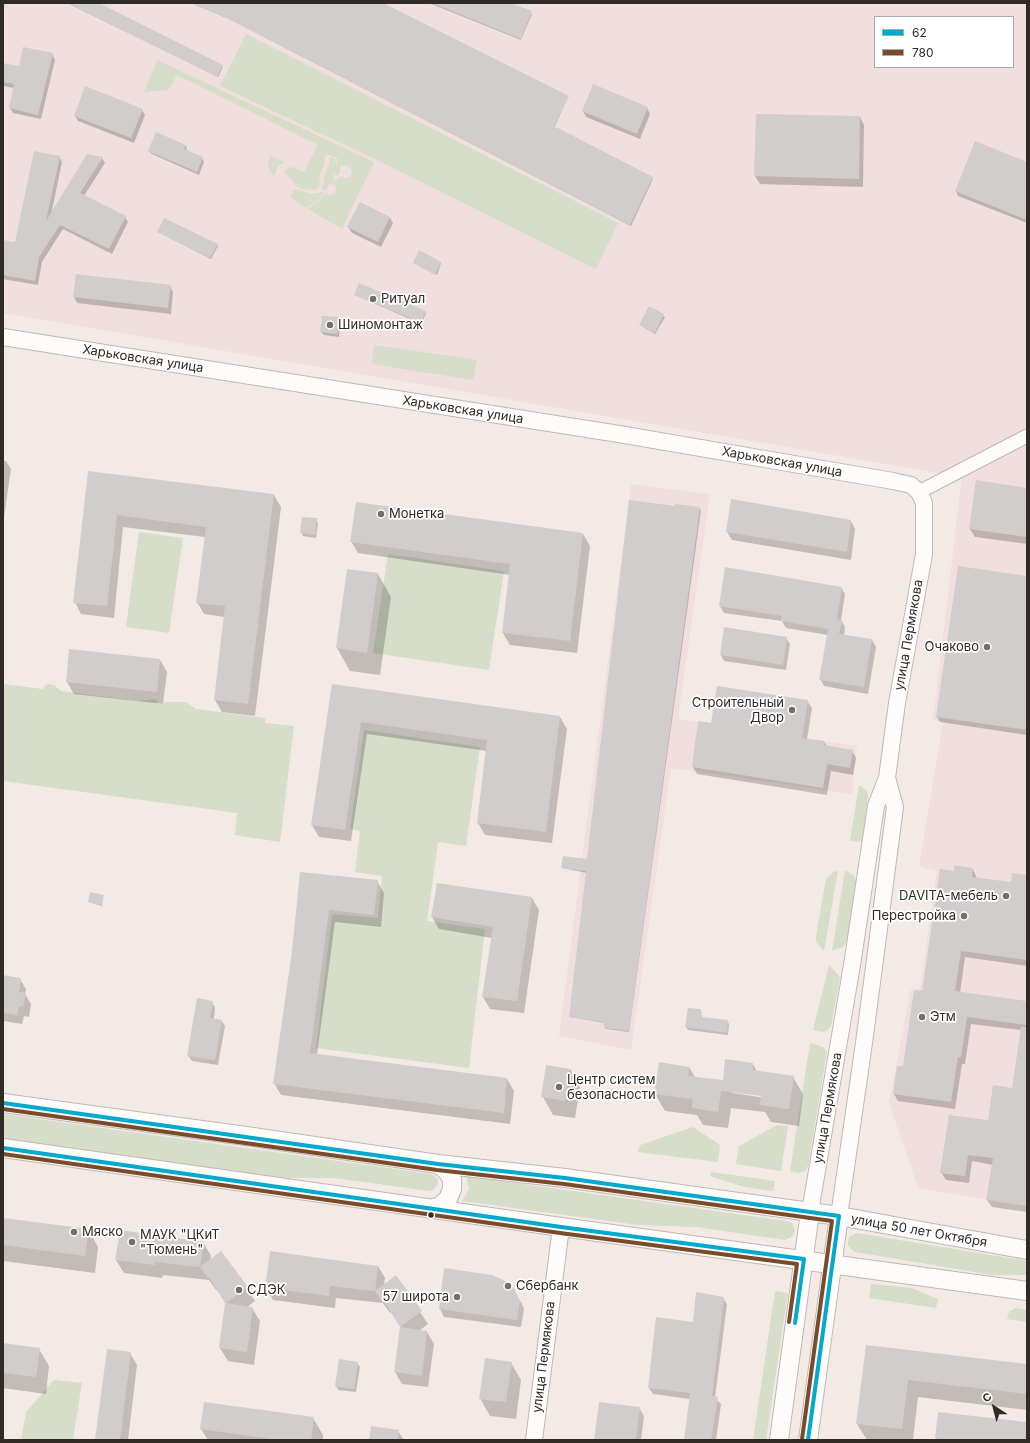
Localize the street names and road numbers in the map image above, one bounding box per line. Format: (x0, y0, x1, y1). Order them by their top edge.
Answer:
street label: Харьковская улица (81, 342, 205, 376)
street label: Харьковская улица (401, 393, 525, 427)
street label: Харьковская улица (721, 444, 843, 480)
street label: улица Пермякова (892, 578, 926, 692)
street label: улица Пермякова (811, 1051, 845, 1165)
street label: улица 50 лет Октября (850, 1211, 988, 1251)
street label: улица Пермякова (529, 1300, 559, 1414)

